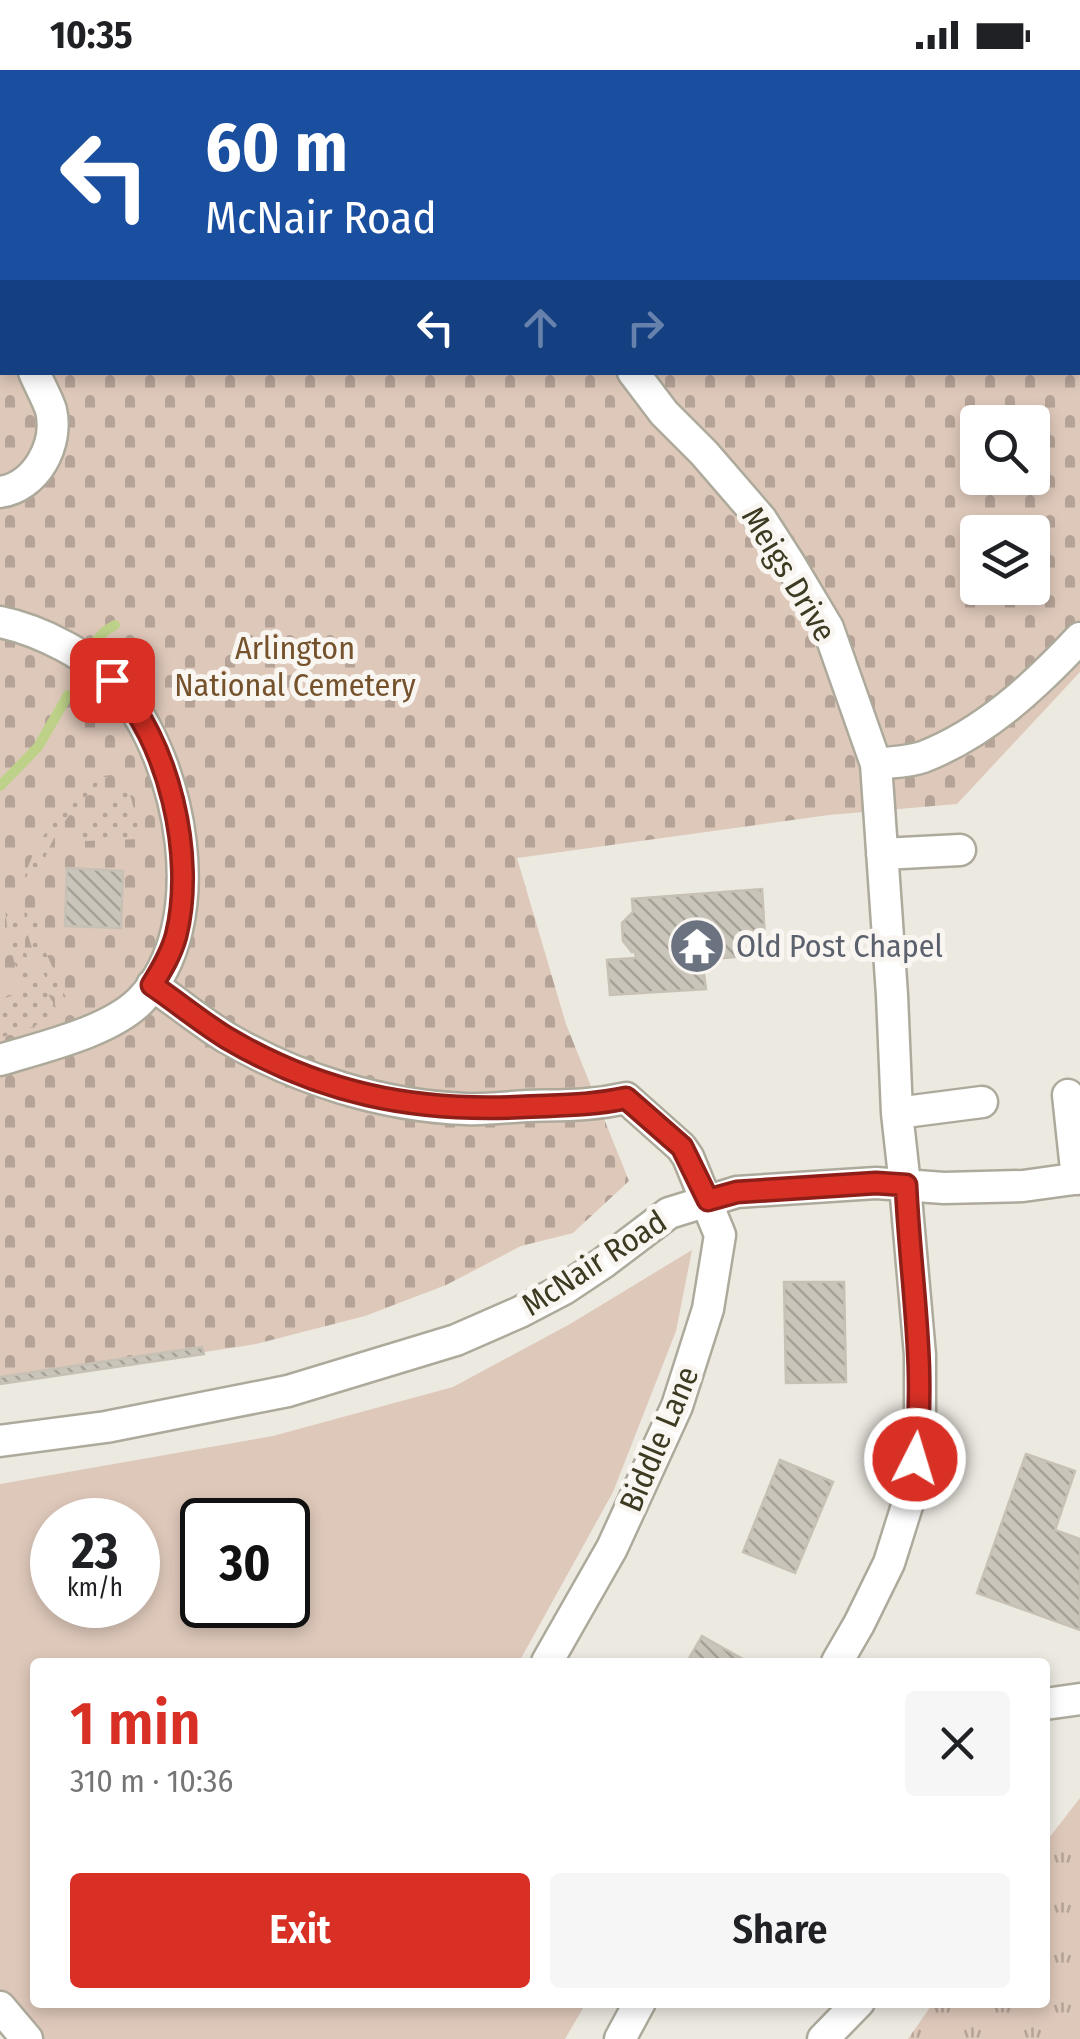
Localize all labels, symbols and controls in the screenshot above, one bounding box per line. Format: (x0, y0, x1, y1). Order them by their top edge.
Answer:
text: 10:35 (50, 12, 133, 58)
text: 60 m (205, 106, 348, 190)
icon: left (40, 110, 170, 240)
text: McNair Road (205, 191, 437, 245)
icon: left (408, 300, 463, 355)
icon: ahead (513, 300, 568, 355)
icon: right (618, 300, 673, 355)
map controls (960, 405, 1050, 605)
button: search (960, 405, 1050, 495)
street label: Meigs Drive (734, 500, 844, 648)
button: layers (960, 515, 1050, 605)
park label: Arlington National Cemetery (174, 629, 417, 704)
pin (70, 638, 155, 723)
icon: arrive (85, 653, 140, 708)
temple icon: Old Post Chapel (667, 916, 727, 976)
place label: Old Post Chapel (736, 927, 943, 965)
street label: McNair Road (515, 1202, 673, 1324)
street label: Biddle Lane (611, 1361, 707, 1517)
position arrow (863, 1407, 967, 1511)
speed limit sign: 30 (180, 1498, 310, 1628)
text: 23 (72, 1521, 118, 1581)
text: km/h (67, 1573, 123, 1603)
text: 1 min (70, 1688, 201, 1760)
button: close (905, 1691, 1010, 1796)
text: 310 m · 10:36 (70, 1762, 233, 1800)
button: Exit (70, 1873, 530, 1988)
button: Share (550, 1873, 1010, 1988)

